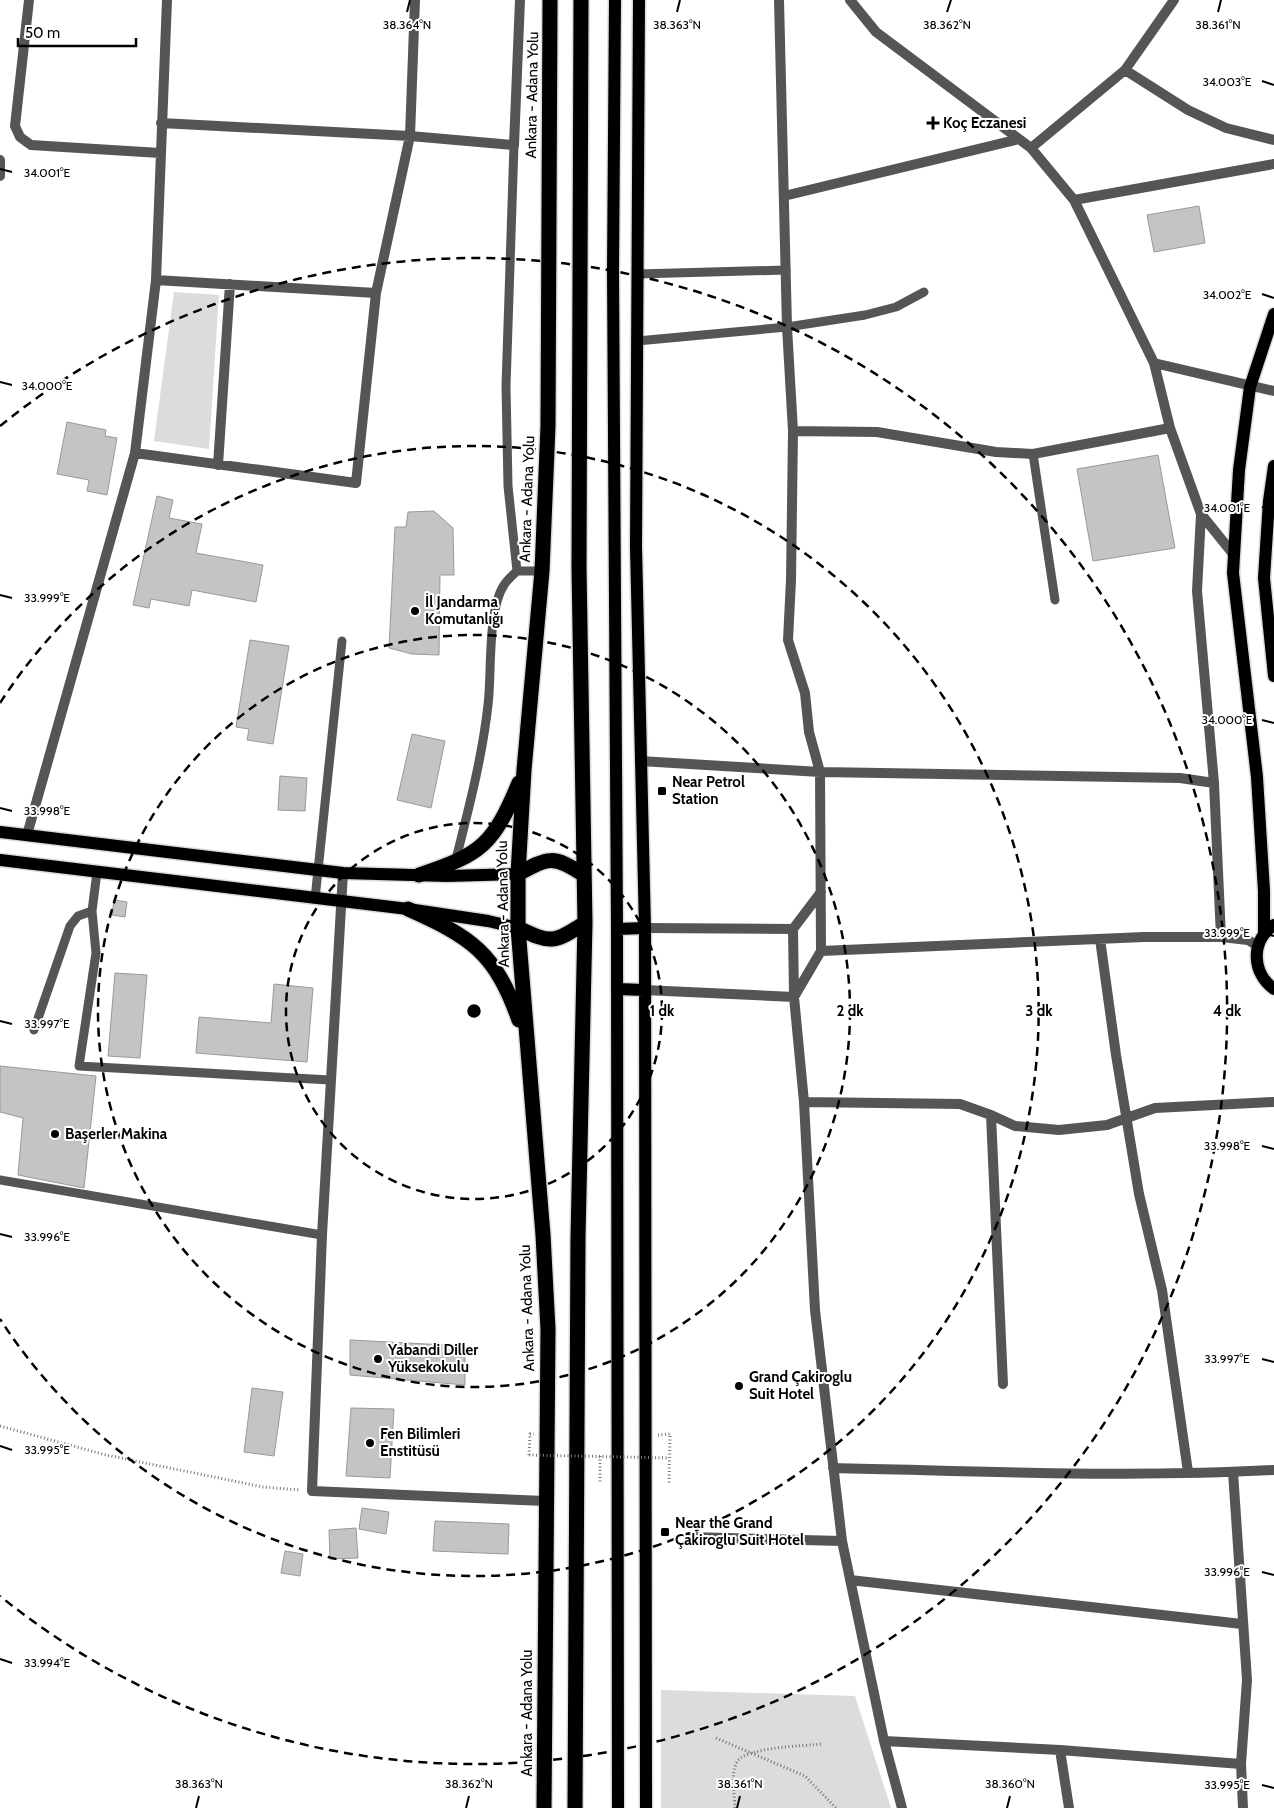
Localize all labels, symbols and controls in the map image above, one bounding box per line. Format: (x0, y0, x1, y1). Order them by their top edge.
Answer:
scale bar (18, 15, 135, 47)
text: 38.364°N (383, 17, 431, 32)
text: 38.363°N (653, 17, 701, 32)
text: 38.362°N (923, 17, 971, 32)
text: 38.361°N (1195, 17, 1241, 32)
text: 50 m (25, 24, 60, 42)
street label: Ankara - Adana Yolu (522, 31, 542, 159)
text: 34.003°E (1203, 74, 1252, 89)
place label: Koç Eczanesi (943, 114, 1026, 132)
marker: Koç Eczanesi (927, 117, 939, 129)
text: 34.001°E (24, 165, 71, 180)
text: 34.002°E (1203, 287, 1252, 302)
text: 34.000°E (22, 378, 73, 393)
street label: Ankara - Adana Yolu (516, 435, 538, 563)
text: 34.001°E (1204, 500, 1251, 515)
text: 33.999°E (24, 590, 70, 605)
place label: İl Jandarma Komutanlığı (425, 593, 503, 628)
marker: İl Jandarma Komutanlığı (409, 605, 421, 617)
text: 34.000°E (1202, 712, 1253, 727)
place label: Near Petrol Station (672, 773, 745, 808)
marker: Near Petrol Station (656, 785, 668, 797)
text: 33.998°E (24, 803, 71, 818)
street label: Ankara - Adana Yolu (493, 840, 513, 968)
text: 33.999°E (1204, 925, 1250, 940)
centre of rings (465, 1002, 483, 1020)
text: 1 dk (650, 1002, 675, 1020)
text: 2 dk (836, 1002, 864, 1020)
text: 3 dk (1025, 1002, 1053, 1020)
text: 4 dk (1213, 1002, 1242, 1020)
text: 33.997°E (24, 1016, 70, 1031)
place label: Başerler Makina (65, 1125, 168, 1143)
marker: Başerler Makina (49, 1128, 61, 1140)
text: 33.998°E (1204, 1138, 1251, 1153)
text: 33.996°E (24, 1229, 70, 1244)
street label: Ankara - Adana Yolu (516, 1244, 538, 1372)
place label: Yabandi Diller Yüksekokulu (387, 1341, 478, 1376)
text: 33.997°E (1204, 1351, 1250, 1366)
marker: Yabandi Diller Yüksekokulu (372, 1353, 384, 1365)
place label: Grand Çakiroglu Suit Hotel (749, 1368, 852, 1403)
marker: Grand Çakiroglu Suit Hotel (733, 1380, 745, 1392)
place label: Fen Bilimleri Enstitüsü (380, 1425, 460, 1460)
marker: Fen Bilimleri Enstitüsü (364, 1437, 376, 1449)
text: 33.995°E (24, 1442, 70, 1457)
place label: Near the Grand Çakiroglu Suit Hotel (675, 1514, 804, 1549)
marker: Near the Grand Çakiroglu Suit Hotel (659, 1526, 671, 1538)
text: 33.996°E (1204, 1564, 1250, 1579)
street label: Ankara - Adana Yolu (518, 1650, 536, 1776)
text: 33.994°E (24, 1655, 70, 1670)
text: 38.363°N (175, 1776, 223, 1791)
text: 38.362°N (445, 1776, 493, 1791)
text: 38.361°N (717, 1776, 763, 1791)
text: 38.360°N (985, 1776, 1035, 1791)
text: 33.995°E (1204, 1777, 1250, 1792)

